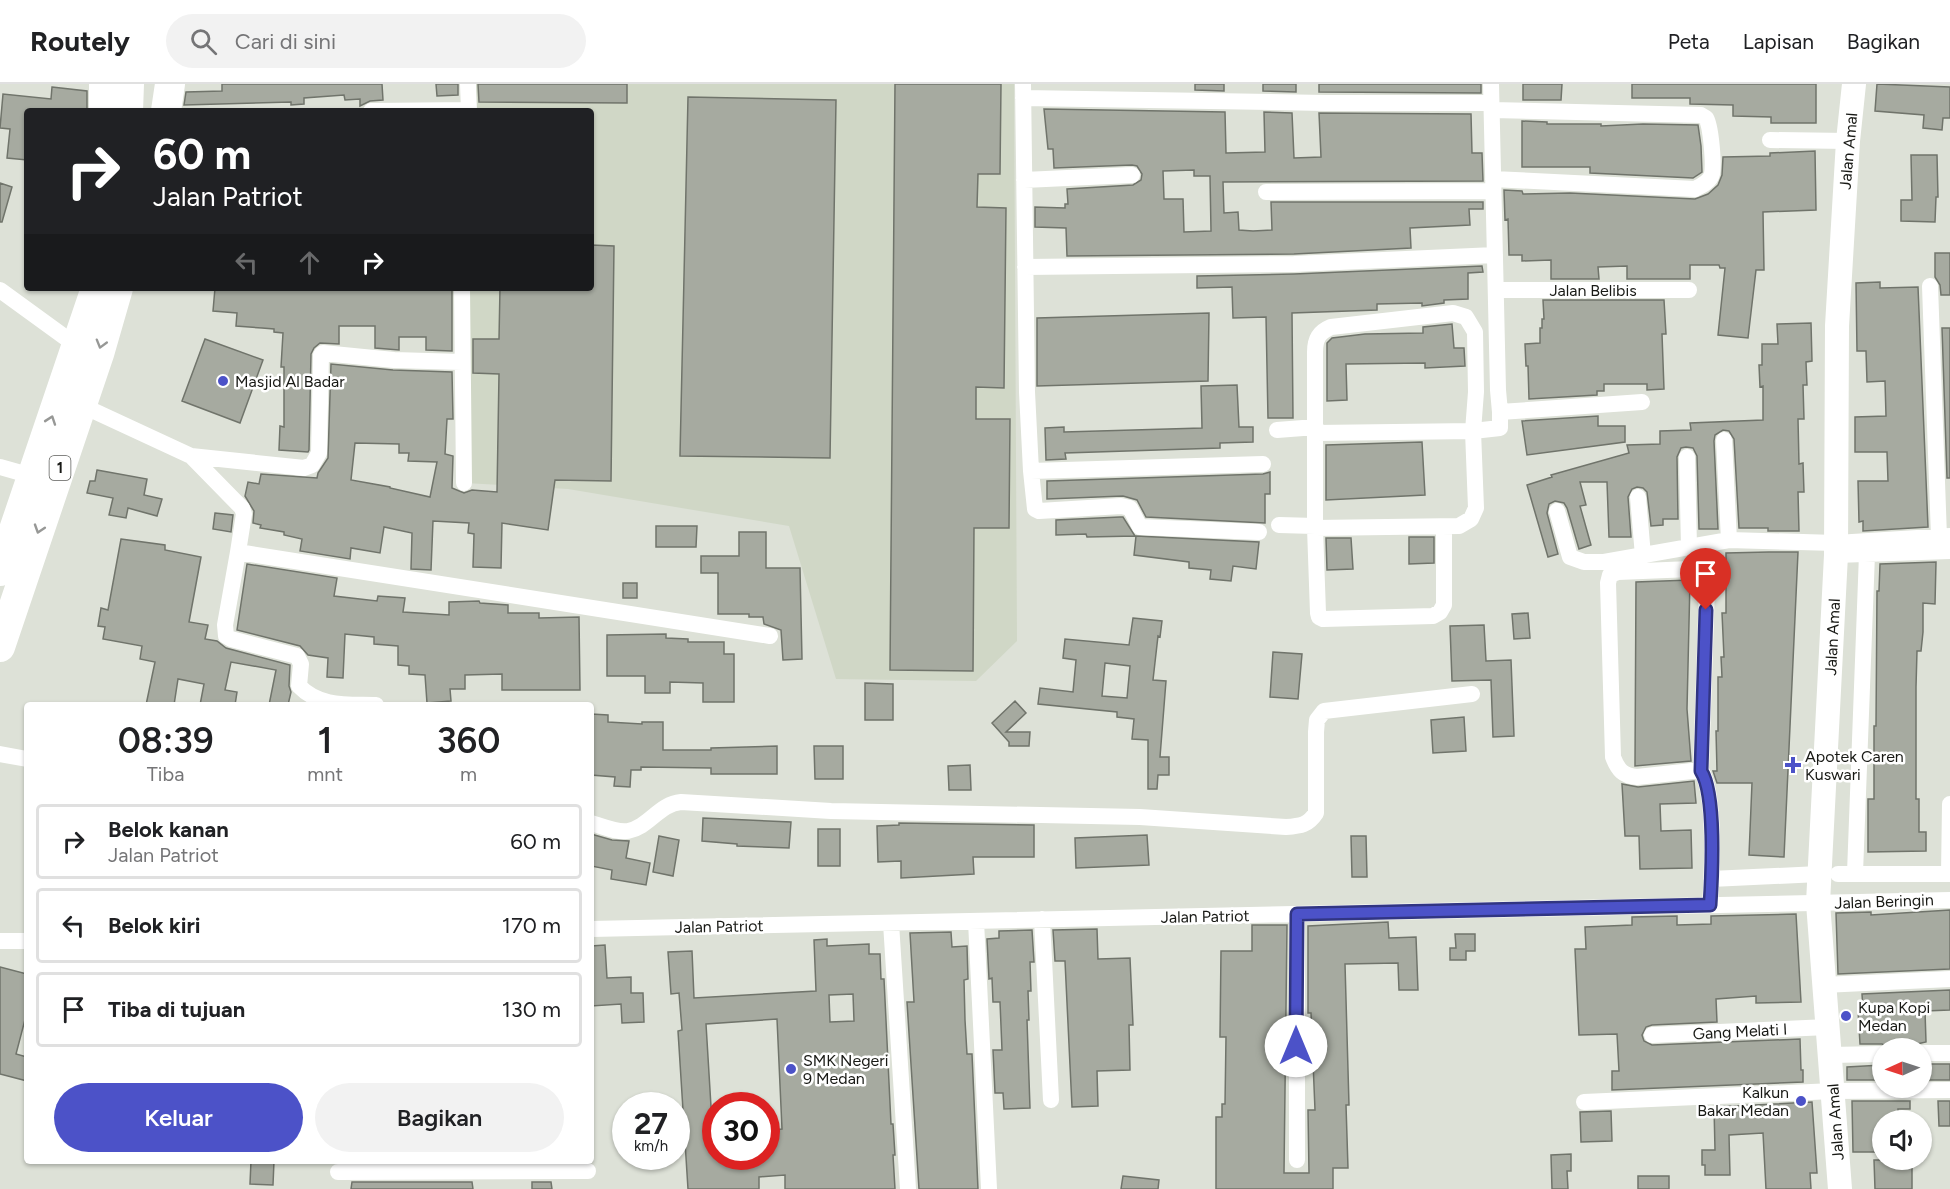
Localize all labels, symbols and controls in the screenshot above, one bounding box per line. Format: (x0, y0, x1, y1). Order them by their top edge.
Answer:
search box (166, 14, 586, 68)
text: Routely (30, 24, 130, 58)
icon: search (187, 25, 220, 58)
text: Cari di sini (235, 28, 336, 55)
text: Peta (1668, 29, 1710, 54)
text: Lapisan (1743, 29, 1814, 54)
text: Bagikan (1847, 29, 1920, 54)
street label: Jalan Amal (1836, 112, 1861, 190)
text: 60 m (153, 129, 251, 180)
icon: right (54, 132, 132, 210)
text: Jalan Patriot (153, 180, 303, 213)
icon: left (230, 246, 263, 279)
icon: ahead (293, 246, 326, 279)
icon: right (356, 246, 389, 279)
street label: Jalan Belibis (1549, 281, 1637, 300)
one-way arrow (96, 338, 108, 349)
place label: Masjid Al Badar (235, 372, 345, 391)
marker: Masjid Al Badar (216, 374, 230, 388)
one-way arrow (44, 416, 57, 426)
road number: 1 (50, 456, 70, 480)
one-way arrow (34, 523, 47, 534)
pin (1680, 548, 1731, 610)
icon: arrive (1689, 557, 1722, 590)
street label: Jalan Amal (1821, 598, 1844, 676)
text: 08:39 (118, 719, 214, 762)
text: 1 (318, 719, 333, 762)
text: 360 (437, 719, 500, 762)
place label: Apotek Caren Kuswari (1805, 747, 1904, 784)
marker: Apotek Caren Kuswari (1786, 758, 1800, 772)
text: Tiba (147, 762, 184, 786)
text: mnt (307, 762, 343, 786)
text: m (460, 762, 477, 786)
text: Belok kanan (108, 816, 229, 843)
icon: right (57, 825, 90, 858)
text: 60 m (510, 828, 561, 855)
text: Jalan Patriot (108, 843, 219, 867)
street label: Jalan Beringin (1834, 890, 1934, 913)
street label: Jalan Patriot (1160, 906, 1250, 927)
icon: left (57, 909, 90, 942)
text: Belok kiri (108, 912, 201, 939)
text: 170 m (502, 912, 561, 939)
street label: Jalan Patriot (674, 916, 764, 937)
icon: arrive (57, 993, 90, 1026)
text: Tiba di tujuan (108, 996, 245, 1023)
text: 130 m (502, 996, 561, 1023)
place label: Kupa Kopi Medan (1858, 998, 1930, 1035)
marker: Kupa Kopi Medan (1839, 1009, 1853, 1023)
position arrow (1264, 1014, 1328, 1078)
street label: Gang Melati I (1692, 1020, 1788, 1043)
north arrow (1872, 1038, 1932, 1098)
map controls (1872, 1038, 1932, 1170)
place label: SMK Negeri 9 Medan (803, 1051, 888, 1088)
marker: SMK Negeri 9 Medan (784, 1062, 798, 1076)
button: Keluar (54, 1083, 303, 1152)
button: Bagikan (315, 1083, 564, 1152)
place label: Kalkun Bakar Medan (1697, 1083, 1789, 1120)
street label: Jalan Amal (1823, 1083, 1848, 1161)
speed limit sign: 30 (702, 1092, 780, 1170)
marker: Kalkun Bakar Medan (1794, 1094, 1808, 1108)
text: 27 (634, 1105, 668, 1142)
button: sound (1872, 1110, 1932, 1170)
text: km/h (634, 1137, 668, 1155)

